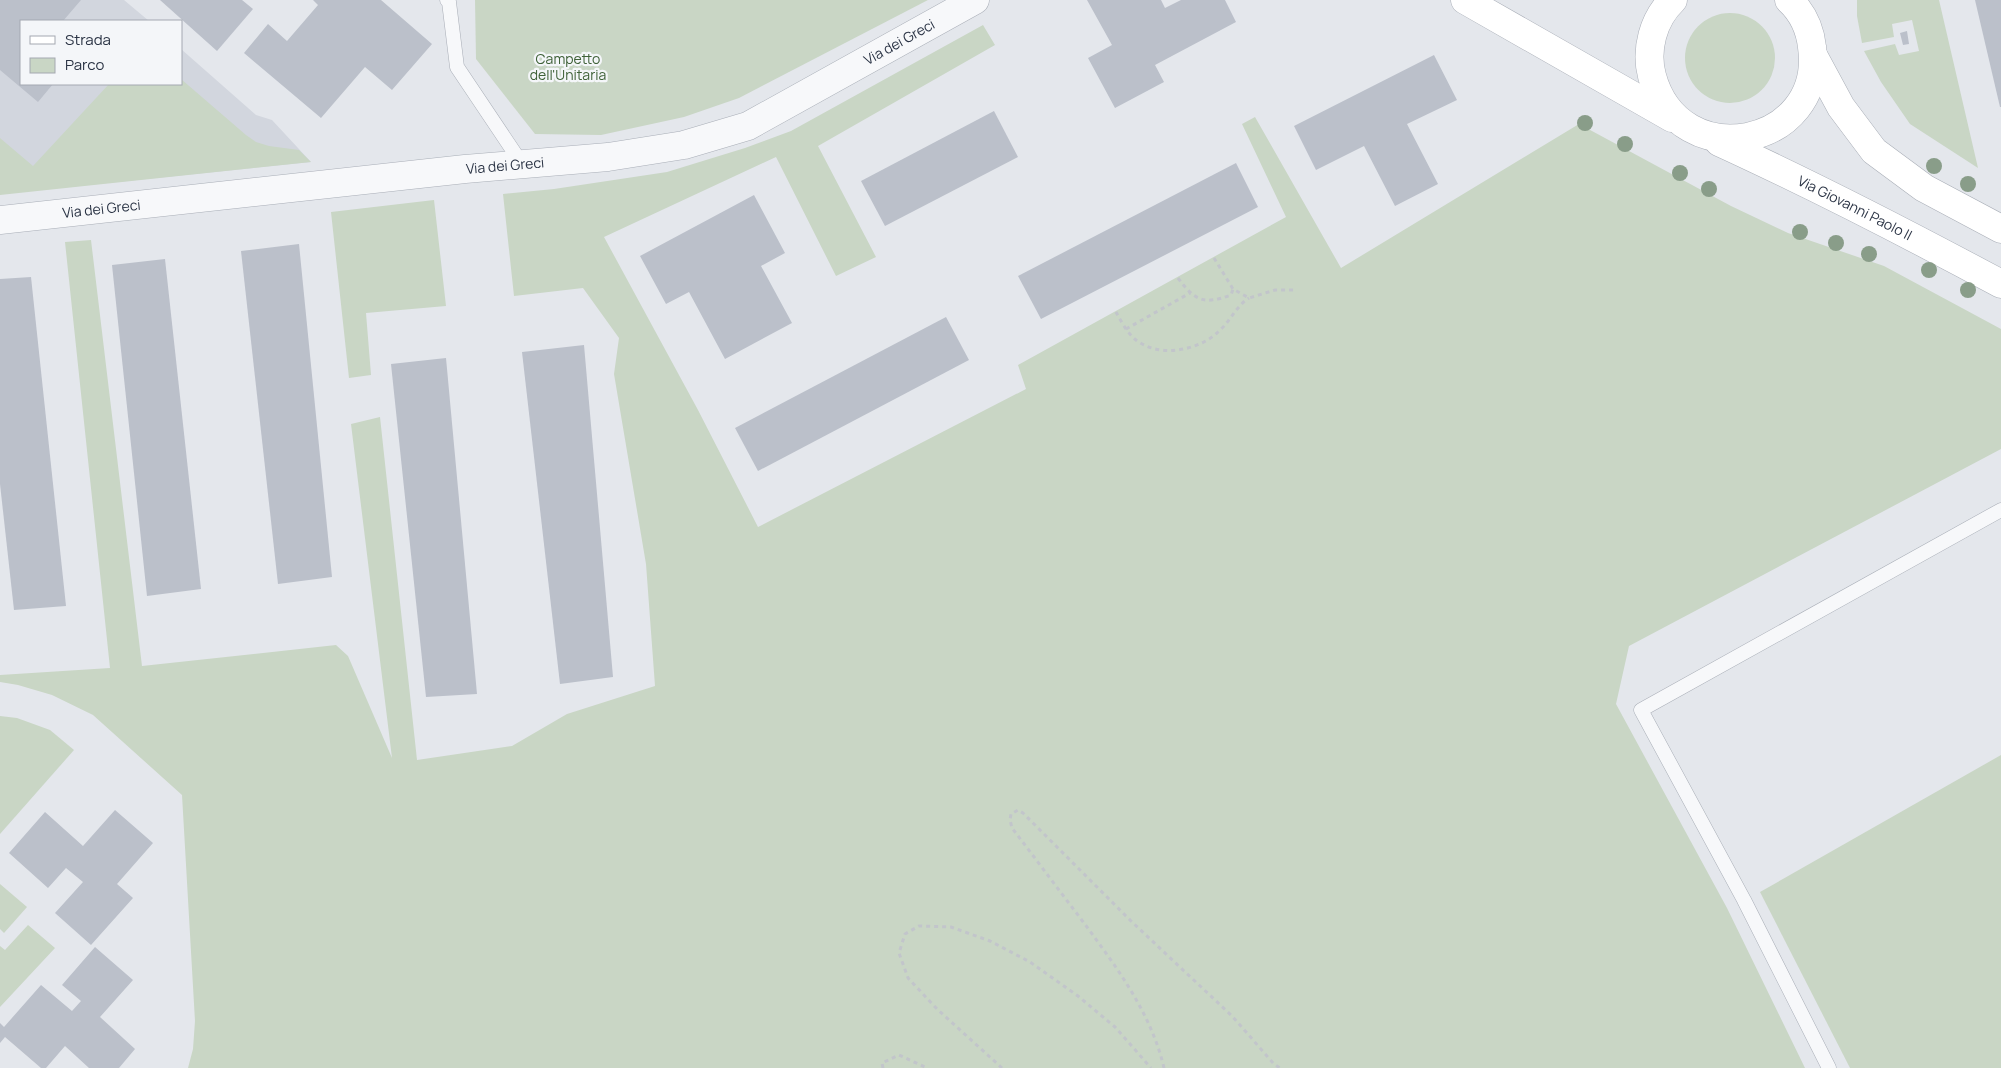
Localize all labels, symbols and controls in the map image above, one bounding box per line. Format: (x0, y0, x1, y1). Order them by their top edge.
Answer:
street label: Via dei Greci (860, 14, 938, 69)
legend (20, 20, 182, 85)
text: Strada (65, 29, 111, 50)
park label: Campetto dell'Unitaria (530, 49, 606, 84)
text: Parco (65, 54, 104, 75)
street label: Via dei Greci (465, 152, 545, 178)
street label: Via Giovanni Paolo II (1795, 171, 1915, 244)
street label: Via dei Greci (61, 195, 141, 222)

